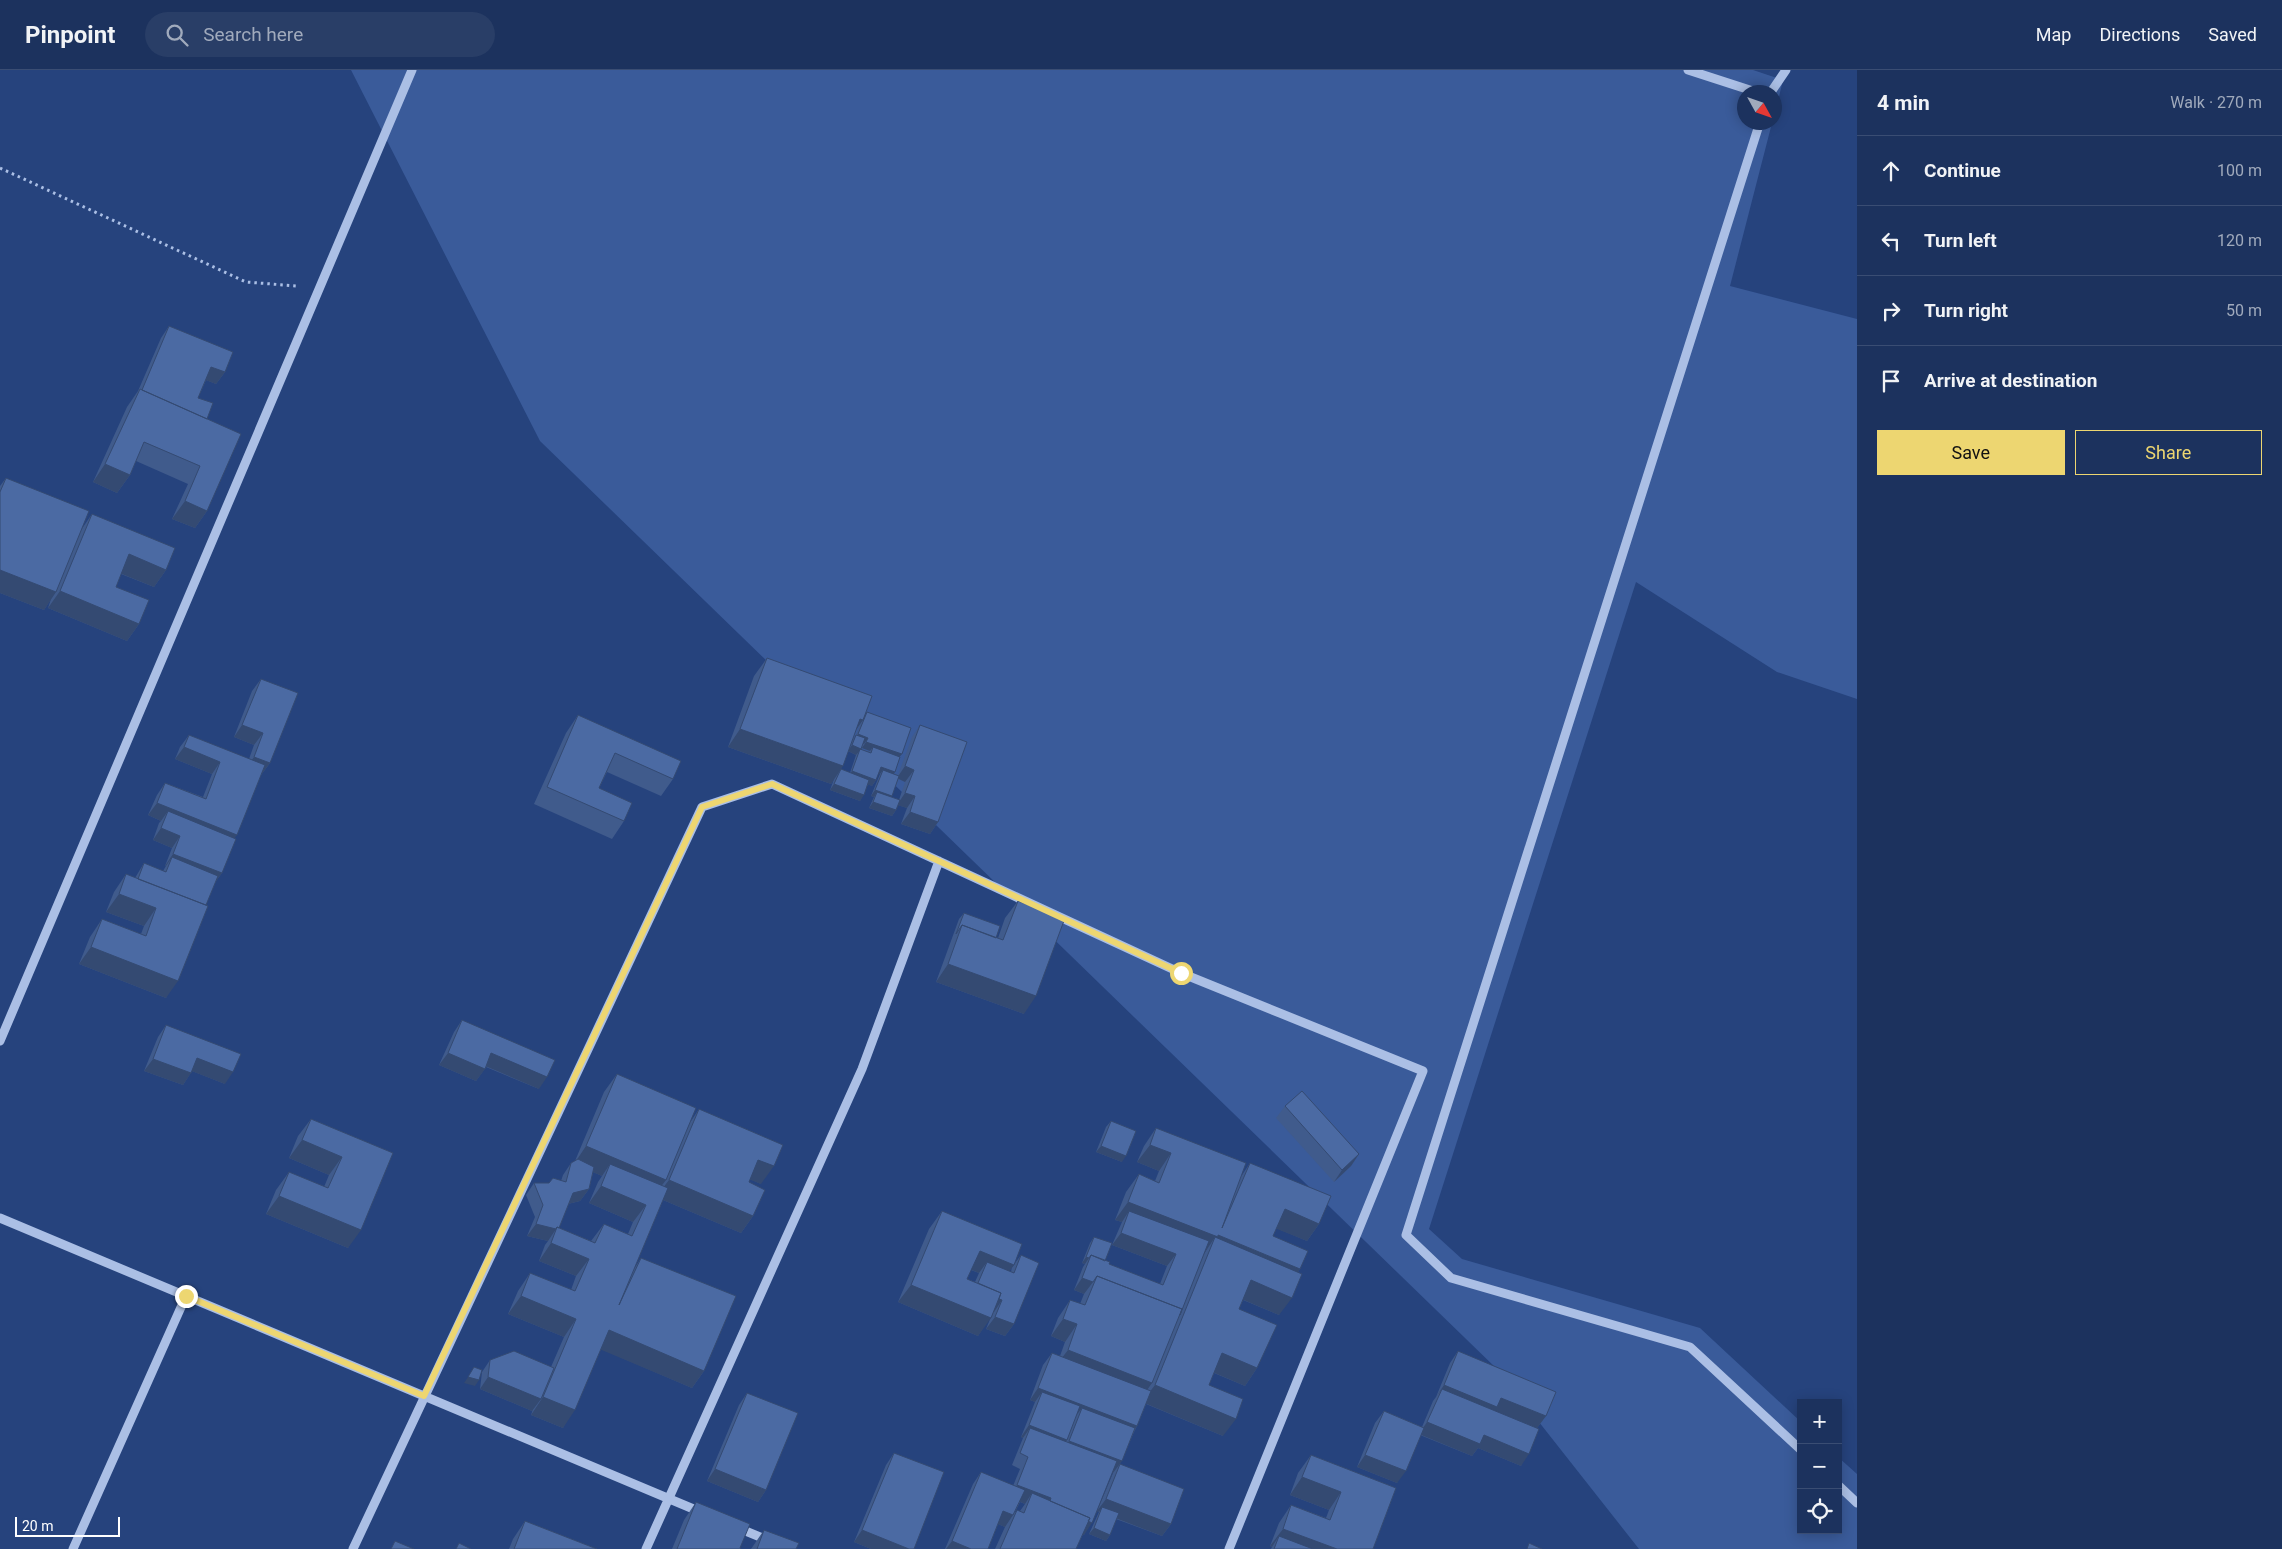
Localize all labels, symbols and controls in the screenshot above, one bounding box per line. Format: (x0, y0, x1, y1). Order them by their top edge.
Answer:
search box (145, 12, 495, 57)
text: Pinpoint (25, 21, 115, 49)
icon: search (163, 21, 191, 49)
text: Search here (203, 23, 303, 46)
text: Map (2036, 24, 2071, 45)
text: Directions (2099, 24, 2180, 45)
text: Saved (2208, 24, 2257, 45)
north arrow (1737, 85, 1782, 130)
text: 4 min (1877, 91, 1930, 115)
text: Walk · 270 m (2170, 93, 2262, 112)
icon: ahead (1877, 157, 1905, 185)
text: Continue (1924, 159, 2001, 182)
text: 100 m (2217, 161, 2262, 180)
icon: left (1877, 227, 1905, 255)
text: Turn left (1924, 229, 1997, 252)
text: 120 m (2217, 231, 2262, 250)
icon: right (1877, 297, 1905, 325)
text: Turn right (1924, 299, 2008, 322)
text: 50 m (2226, 301, 2262, 320)
icon: arrive (1877, 367, 1905, 395)
text: Arrive at destination (1924, 369, 2097, 392)
button: Save (1877, 430, 2065, 475)
button: Share (2075, 430, 2262, 475)
route start (1170, 962, 1193, 985)
route end (175, 1285, 198, 1308)
map controls (1797, 1399, 1842, 1534)
button: + (1797, 1399, 1842, 1444)
button: − (1797, 1444, 1842, 1489)
button: locate (1797, 1489, 1842, 1534)
scale bar (15, 1514, 120, 1537)
text: 20 m (22, 1518, 54, 1534)

